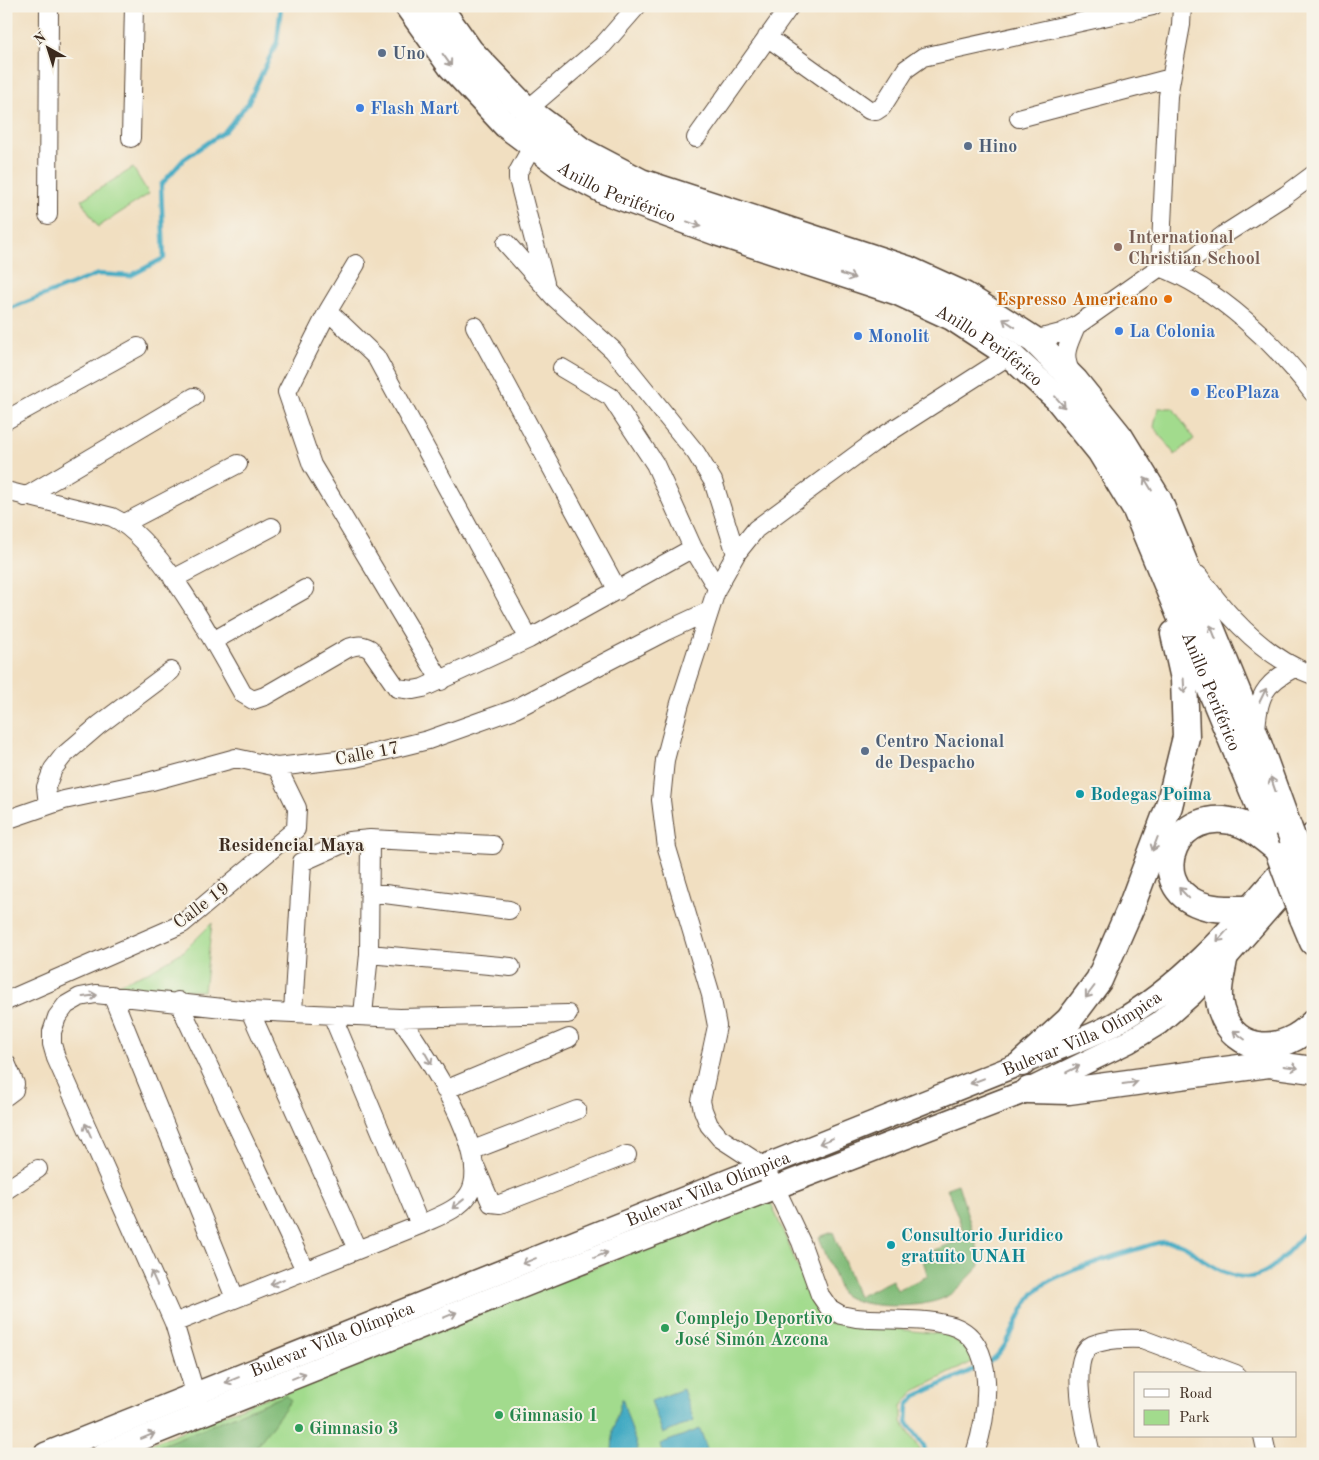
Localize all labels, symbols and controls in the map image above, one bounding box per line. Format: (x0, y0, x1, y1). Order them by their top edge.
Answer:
north arrow (22, 22, 72, 72)
text: N (32, 30, 49, 47)
place label: Uno (392, 45, 425, 63)
marker: Uno (376, 47, 388, 59)
one-way arrow (441, 53, 452, 66)
place label: Flash Mart (370, 100, 460, 118)
marker: Flash Mart (354, 102, 366, 114)
place label: Hino (978, 138, 1017, 156)
marker: Hino (962, 140, 974, 152)
street label: Anillo Periférico (554, 159, 678, 226)
one-way arrow (686, 220, 701, 229)
place label: International Christian School (1128, 229, 1261, 268)
marker: International Christian School (1112, 241, 1124, 253)
one-way arrow (840, 272, 855, 281)
place label: Espresso Americano (996, 291, 1158, 309)
marker: Espresso Americano (1162, 293, 1174, 305)
street label: Anillo Periférico (932, 303, 1046, 390)
one-way arrow (1002, 318, 1016, 328)
place label: La Colonia (1129, 323, 1215, 341)
marker: La Colonia (1113, 325, 1125, 337)
place label: Monolit (868, 328, 930, 346)
marker: Monolit (852, 330, 864, 342)
place label: EcoPlaza (1205, 384, 1280, 402)
marker: EcoPlaza (1189, 386, 1201, 398)
one-way arrow (1054, 395, 1066, 408)
one-way arrow (1143, 477, 1153, 491)
one-way arrow (1208, 625, 1217, 640)
street label: Anillo Periférico (1178, 629, 1243, 754)
one-way arrow (1180, 678, 1189, 694)
one-way arrow (1259, 687, 1269, 702)
place label: Centro Nacional de Despacho (875, 733, 1005, 772)
street label: Calle 17 (334, 739, 401, 769)
marker: Centro Nacional de Despacho (859, 745, 871, 757)
one-way arrow (1267, 776, 1277, 792)
place label: Bodegas Poima (1090, 786, 1212, 804)
marker: Bodegas Poima (1074, 788, 1086, 800)
one-way arrow (1150, 836, 1159, 851)
district label: Residencial Maya (218, 837, 365, 856)
street label: Calle 19 (170, 879, 233, 933)
one-way arrow (1178, 887, 1190, 899)
one-way arrow (1216, 929, 1227, 942)
one-way arrow (1085, 985, 1095, 999)
street label: Bulevar Villa Olímpica (1000, 988, 1165, 1080)
one-way arrow (82, 990, 98, 1000)
one-way arrow (1233, 1030, 1246, 1041)
one-way arrow (424, 1050, 433, 1065)
one-way arrow (1282, 1062, 1298, 1072)
one-way arrow (1065, 1064, 1080, 1073)
one-way arrow (970, 1077, 985, 1086)
one-way arrow (1121, 1077, 1137, 1087)
one-way arrow (83, 1123, 93, 1138)
one-way arrow (819, 1137, 834, 1146)
street label: Bulevar Villa Olímpica (624, 1149, 793, 1230)
one-way arrow (452, 1198, 465, 1209)
place label: Consultorio Juridico gratuito UNAH (901, 1227, 1063, 1266)
marker: Consultorio Juridico gratuito UNAH (885, 1239, 897, 1251)
one-way arrow (593, 1250, 608, 1259)
one-way arrow (522, 1256, 537, 1266)
one-way arrow (148, 1271, 158, 1286)
one-way arrow (270, 1277, 285, 1287)
street label: Bulevar Villa Olímpica (248, 1299, 417, 1381)
one-way arrow (442, 1310, 457, 1319)
place label: Complejo Deportivo José Simón Azcona (675, 1310, 833, 1349)
marker: Complejo Deportivo José Simón Azcona (659, 1322, 671, 1334)
one-way arrow (291, 1371, 306, 1380)
legend (1134, 1372, 1296, 1438)
one-way arrow (225, 1375, 240, 1385)
text: Road (1179, 1387, 1213, 1402)
place label: Gimnasio 1 (509, 1407, 598, 1425)
marker: Gimnasio 1 (493, 1409, 505, 1421)
text: Park (1179, 1411, 1210, 1426)
place label: Gimnasio 3 (309, 1420, 398, 1438)
marker: Gimnasio 3 (293, 1422, 305, 1434)
one-way arrow (140, 1430, 155, 1440)

